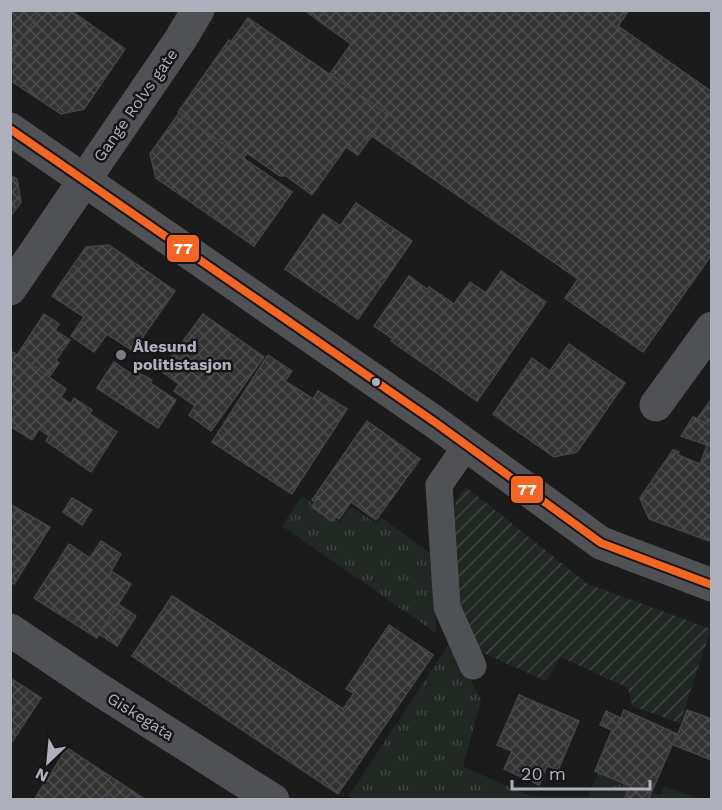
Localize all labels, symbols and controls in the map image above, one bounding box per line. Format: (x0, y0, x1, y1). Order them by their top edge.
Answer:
street label: Gange Rolvs gate (89, 45, 181, 165)
line badge: 77 (166, 234, 200, 263)
text: 77 (173, 239, 193, 258)
place label: Ålesund politistasjon (133, 337, 232, 374)
marker: Ålesund politistasjon (114, 348, 128, 362)
unlabelled marker (370, 376, 382, 388)
line badge: 77 (510, 475, 544, 504)
text: 77 (517, 480, 537, 499)
street label: Giskegata (104, 688, 178, 744)
north arrow (18, 732, 78, 792)
scale bar (512, 753, 650, 791)
text: 20 m (521, 763, 566, 784)
text: N (32, 764, 51, 786)

